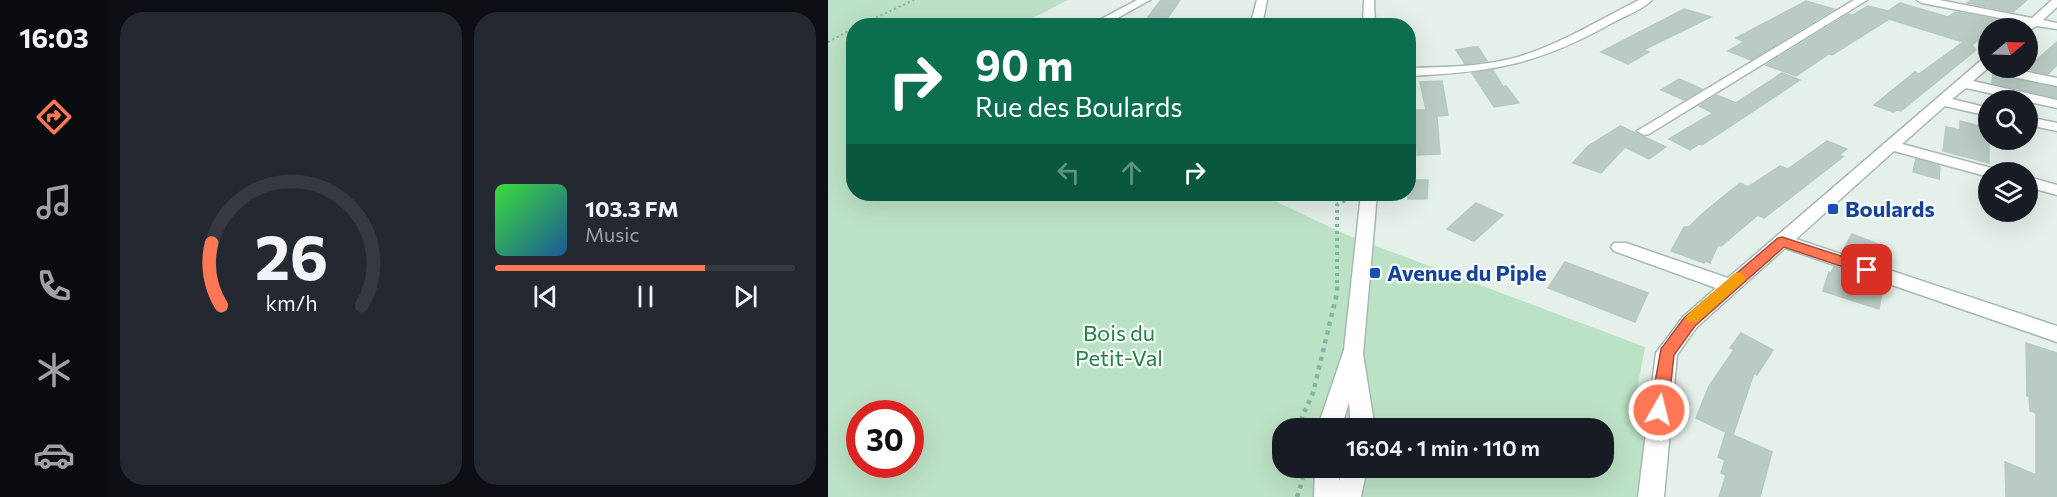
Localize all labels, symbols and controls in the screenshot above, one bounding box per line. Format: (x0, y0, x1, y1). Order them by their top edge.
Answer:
north arrow (1978, 18, 2038, 78)
map controls (1978, 18, 2038, 222)
text: 16:03 (19, 21, 89, 54)
text: 90 m (975, 38, 1074, 90)
icon: right (876, 42, 954, 120)
text: Rue des Boulards (975, 90, 1183, 123)
button: search (1978, 90, 2038, 150)
icon: directions (33, 96, 75, 138)
icon: left (1052, 156, 1085, 189)
icon: ahead (1115, 156, 1148, 189)
icon: right (1178, 156, 1211, 189)
button: layers (1978, 162, 2038, 222)
icon: music (33, 181, 75, 223)
text: 103.3 FM (585, 195, 679, 222)
place label: Boulards (1845, 195, 1935, 222)
marker: Boulards (1826, 202, 1840, 216)
text: 26 (254, 217, 328, 293)
text: Music (585, 222, 639, 246)
pin (1841, 244, 1892, 295)
icon: arrive (1850, 253, 1883, 286)
place label: Avenue du Piple (1387, 259, 1547, 286)
icon: phone (33, 265, 75, 307)
marker: Avenue du Piple (1368, 266, 1382, 280)
icon: previous (529, 280, 562, 313)
icon: pause (629, 280, 662, 313)
icon: next (729, 280, 762, 313)
text: km/h (265, 289, 317, 315)
park label: Bois du Petit-Val (1075, 319, 1163, 371)
icon: climate (33, 349, 75, 391)
position arrow (1627, 378, 1691, 442)
speed limit sign: 30 (846, 400, 924, 478)
icon: car (33, 434, 75, 476)
text: 16:04 · 1 min · 110 m (1346, 434, 1540, 461)

